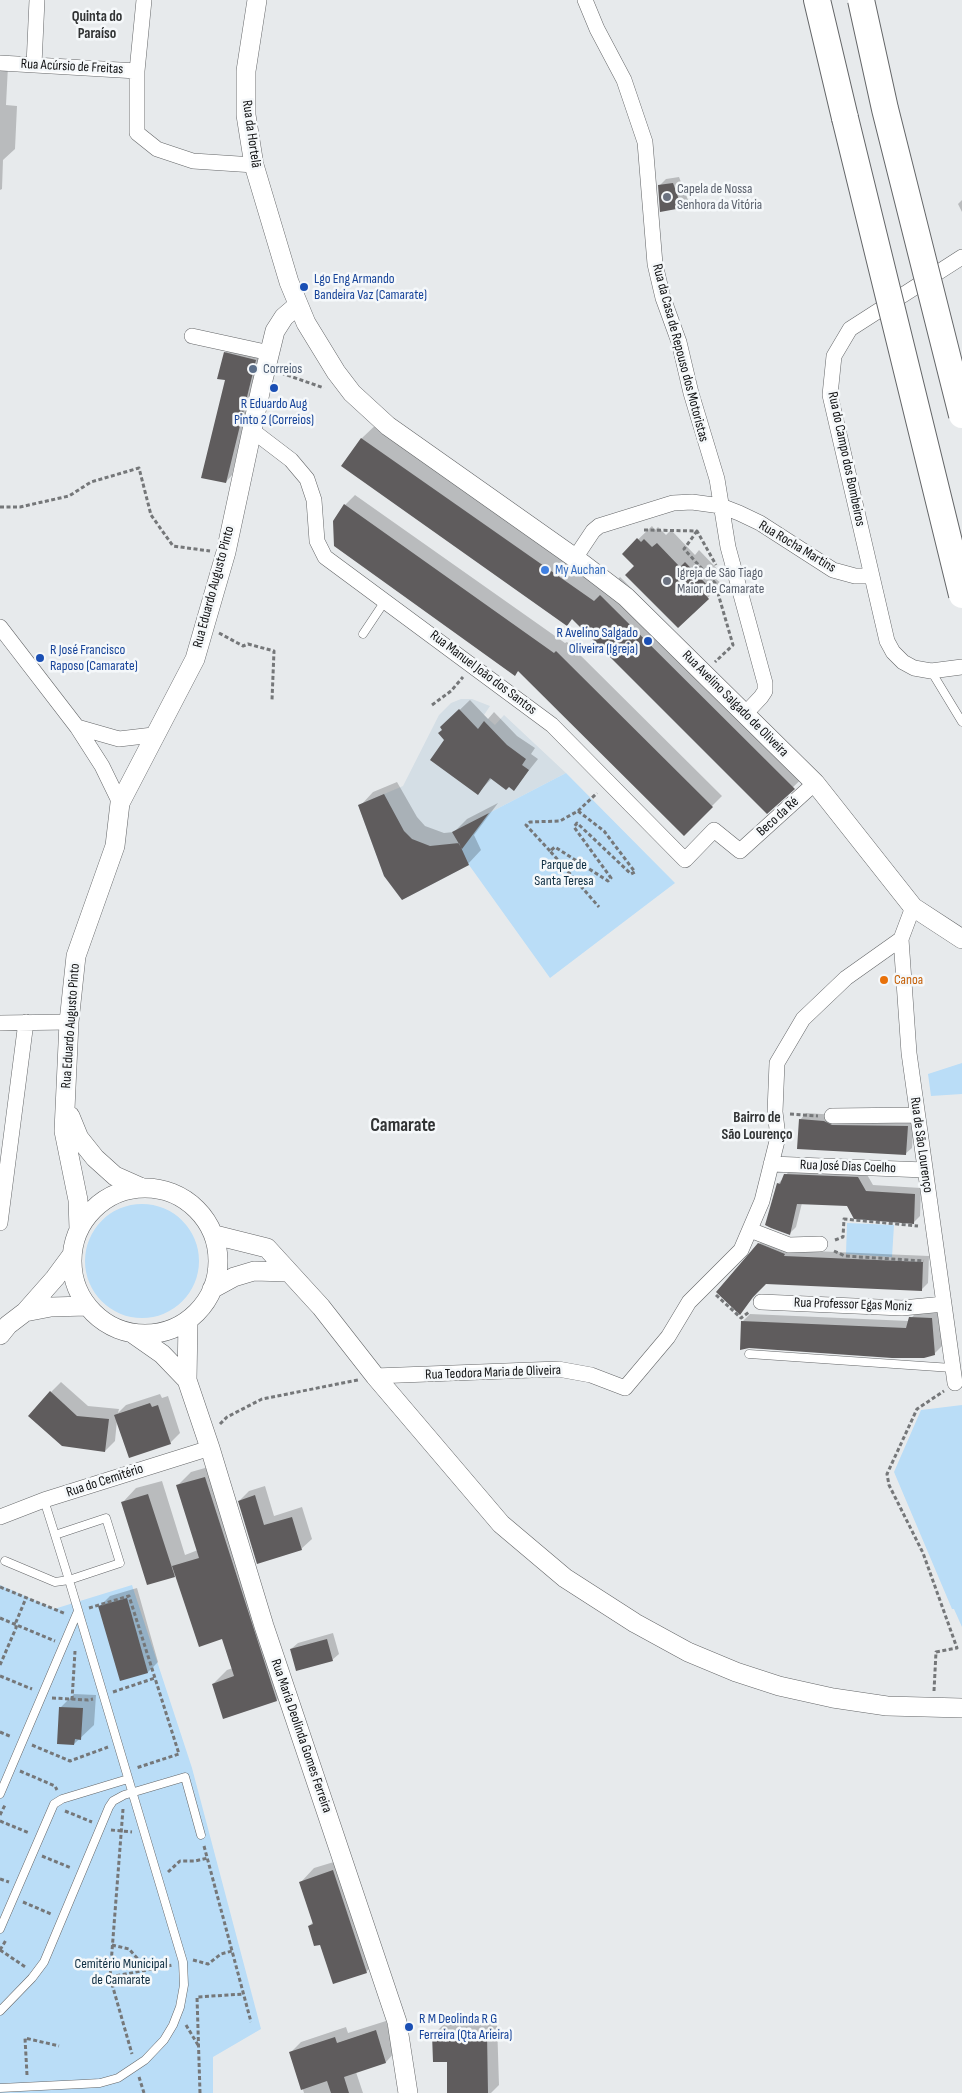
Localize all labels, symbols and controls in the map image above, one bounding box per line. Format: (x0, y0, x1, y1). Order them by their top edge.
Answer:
district label: Quinta do Paraíso (72, 8, 122, 43)
street label: Rua Acúrsio de Freitas (20, 56, 124, 78)
street label: Rua da Hortelã (238, 99, 264, 169)
place label: Capela de Nossa Senhora da Vitória (677, 181, 762, 213)
marker: Capela de Nossa Senhora da Vitória (661, 191, 673, 203)
street label: Rua da Casa de Repouso dos Motoristas (648, 262, 712, 444)
place label: Lgo Eng Armando Bandeira Vaz (Camarate) (314, 271, 427, 304)
marker: Lgo Eng Armando Bandeira Vaz (Camarate) (298, 281, 310, 293)
place label: Correios (263, 361, 302, 377)
marker: Correios (247, 363, 259, 375)
marker: R Eduardo Aug Pinto 2 (Correios) (268, 382, 280, 394)
street label: Rua do Campo dos Bombeiros (824, 390, 868, 528)
place label: R Eduardo Aug Pinto 2 (Correios) (234, 396, 314, 428)
street label: Rua Rocha Martins (755, 517, 839, 577)
street label: Rua Eduardo Augusto Pinto (190, 524, 238, 650)
place label: My Auchan (555, 562, 606, 578)
marker: My Auchan (539, 564, 551, 576)
place label: Igreja de São Tiago Maior de Camarate (677, 565, 764, 598)
marker: Igreja de São Tiago Maior de Camarate (661, 575, 673, 587)
place label: R Avelino Salgado Oliveira (Igreja) (557, 625, 638, 658)
street label: Rua Manuel João dos Santos (426, 627, 540, 719)
marker: R Avelino Salgado Oliveira (Igreja) (642, 635, 654, 647)
place label: R José Francisco Raposo (Camarate) (50, 642, 138, 674)
street label: Rua Avelino Salgado de Oliveira (678, 647, 792, 761)
marker: R José Francisco Raposo (Camarate) (34, 652, 46, 664)
street label: Beco da Ré (753, 794, 803, 840)
park label: Parque de Santa Teresa (534, 857, 594, 890)
street label: Rua Eduardo Augusto Pinto (58, 963, 84, 1089)
place label: Canoa (894, 972, 923, 988)
marker: Canoa (878, 974, 890, 986)
street label: Rua de São Lourenço (906, 1096, 936, 1194)
district label: Bairro de São Lourenço (721, 1109, 793, 1144)
district label: Camarate (370, 1115, 436, 1137)
street label: Rua José Dias Coelho (800, 1157, 896, 1177)
street label: Rua Professor Egas Moniz (794, 1295, 912, 1315)
street label: Rua Teodora Maria de Oliveira (425, 1362, 561, 1384)
street label: Rua do Cemitério (64, 1461, 146, 1501)
street label: Rua Maria Deolinda Gomes Ferreira (267, 1657, 335, 1815)
park label: Cemitério Municipal de Camarate (74, 1956, 168, 1988)
place label: R M Deolinda R G Ferreira (Qta Arieira) (419, 2011, 512, 2044)
marker: R M Deolinda R G Ferreira (Qta Arieira) (403, 2021, 415, 2033)

